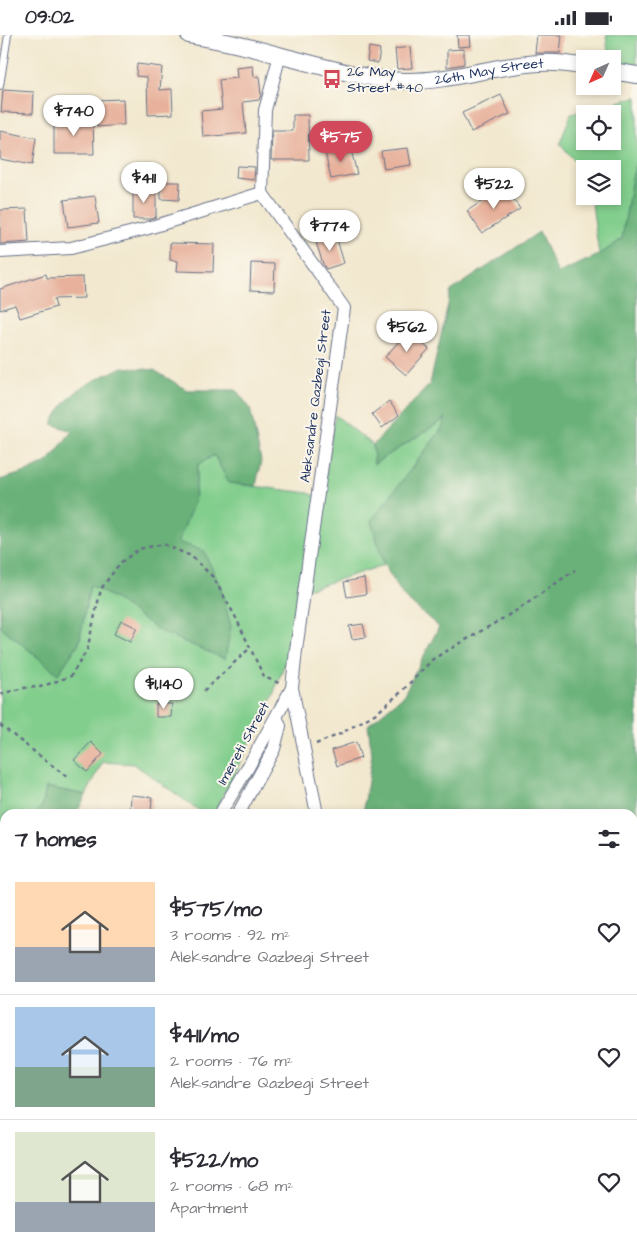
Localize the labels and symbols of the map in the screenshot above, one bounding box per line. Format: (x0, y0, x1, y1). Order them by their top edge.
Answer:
north arrow (576, 50, 621, 95)
street label: 26th May Street (434, 54, 545, 90)
place label: 26 May Street #40 (347, 62, 423, 98)
bus stop icon: 26 May Street #40 (321, 68, 343, 90)
pin: $740 (44, 94, 104, 137)
pin: $575 (311, 121, 371, 163)
pin: $411 (114, 161, 174, 204)
pin: $522 (464, 167, 524, 210)
pin: $774 (300, 209, 360, 252)
street label: Aleksandre Qazbegi Street (295, 308, 337, 484)
pin: $562 (377, 311, 437, 353)
pin: $1,140 (123, 667, 205, 710)
street label: Imereti Street (213, 698, 275, 789)

